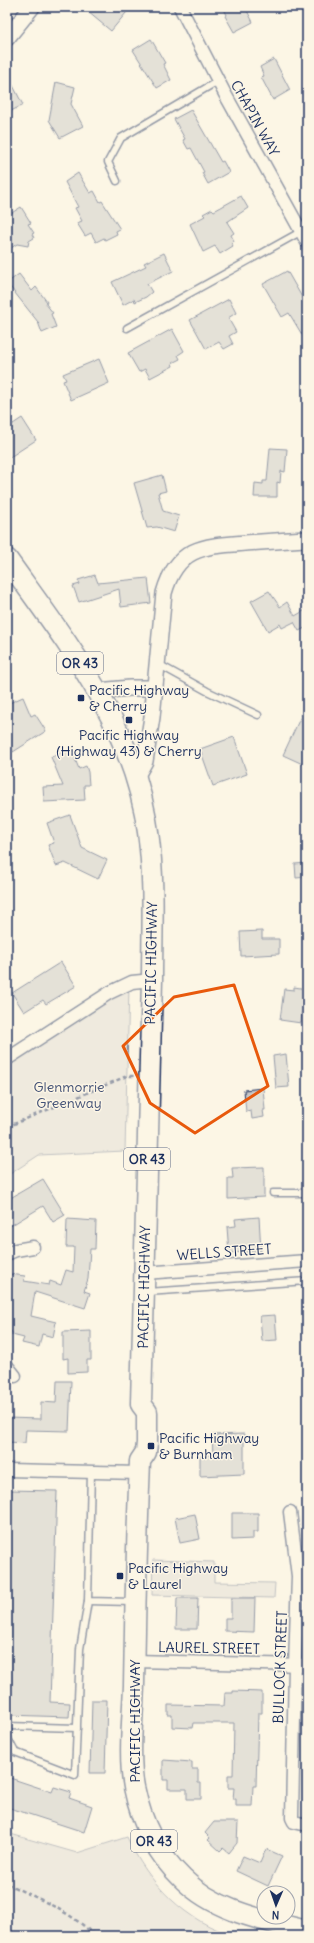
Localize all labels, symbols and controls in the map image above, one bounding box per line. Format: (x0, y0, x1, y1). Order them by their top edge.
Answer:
street label: CHAPIN WAY (227, 77, 283, 159)
road number: OR 43 (57, 652, 103, 674)
place label: Pacific Highway & Cherry (89, 681, 189, 715)
marker: Pacific Highway & Cherry (76, 693, 86, 703)
marker: Pacific Highway (Highway 43) & Cherry (124, 715, 134, 725)
place label: Pacific Highway (Highway 43) & Cherry (56, 726, 202, 760)
street label: PACIFIC HIGHWAY (141, 901, 161, 1025)
park label: Glenmorrie Greenway (33, 1078, 105, 1112)
road number: OR 43 (124, 1148, 170, 1170)
street label: PACIFIC HIGHWAY (134, 1225, 154, 1349)
street label: WELLS STREET (176, 1240, 272, 1264)
place label: Pacific Highway & Burnham (159, 1429, 259, 1463)
marker: Pacific Highway & Burnham (146, 1441, 156, 1451)
place label: Pacific Highway & Laurel (128, 1559, 228, 1593)
marker: Pacific Highway & Laurel (115, 1571, 125, 1581)
street label: BULLOCK STREET (269, 1610, 291, 1724)
street label: LAUREL STREET (158, 1638, 260, 1658)
street label: PACIFIC HIGHWAY (126, 1659, 144, 1783)
road number: OR 43 (131, 1830, 177, 1852)
north arrow (256, 1885, 296, 1925)
text: N (272, 1908, 280, 1922)

